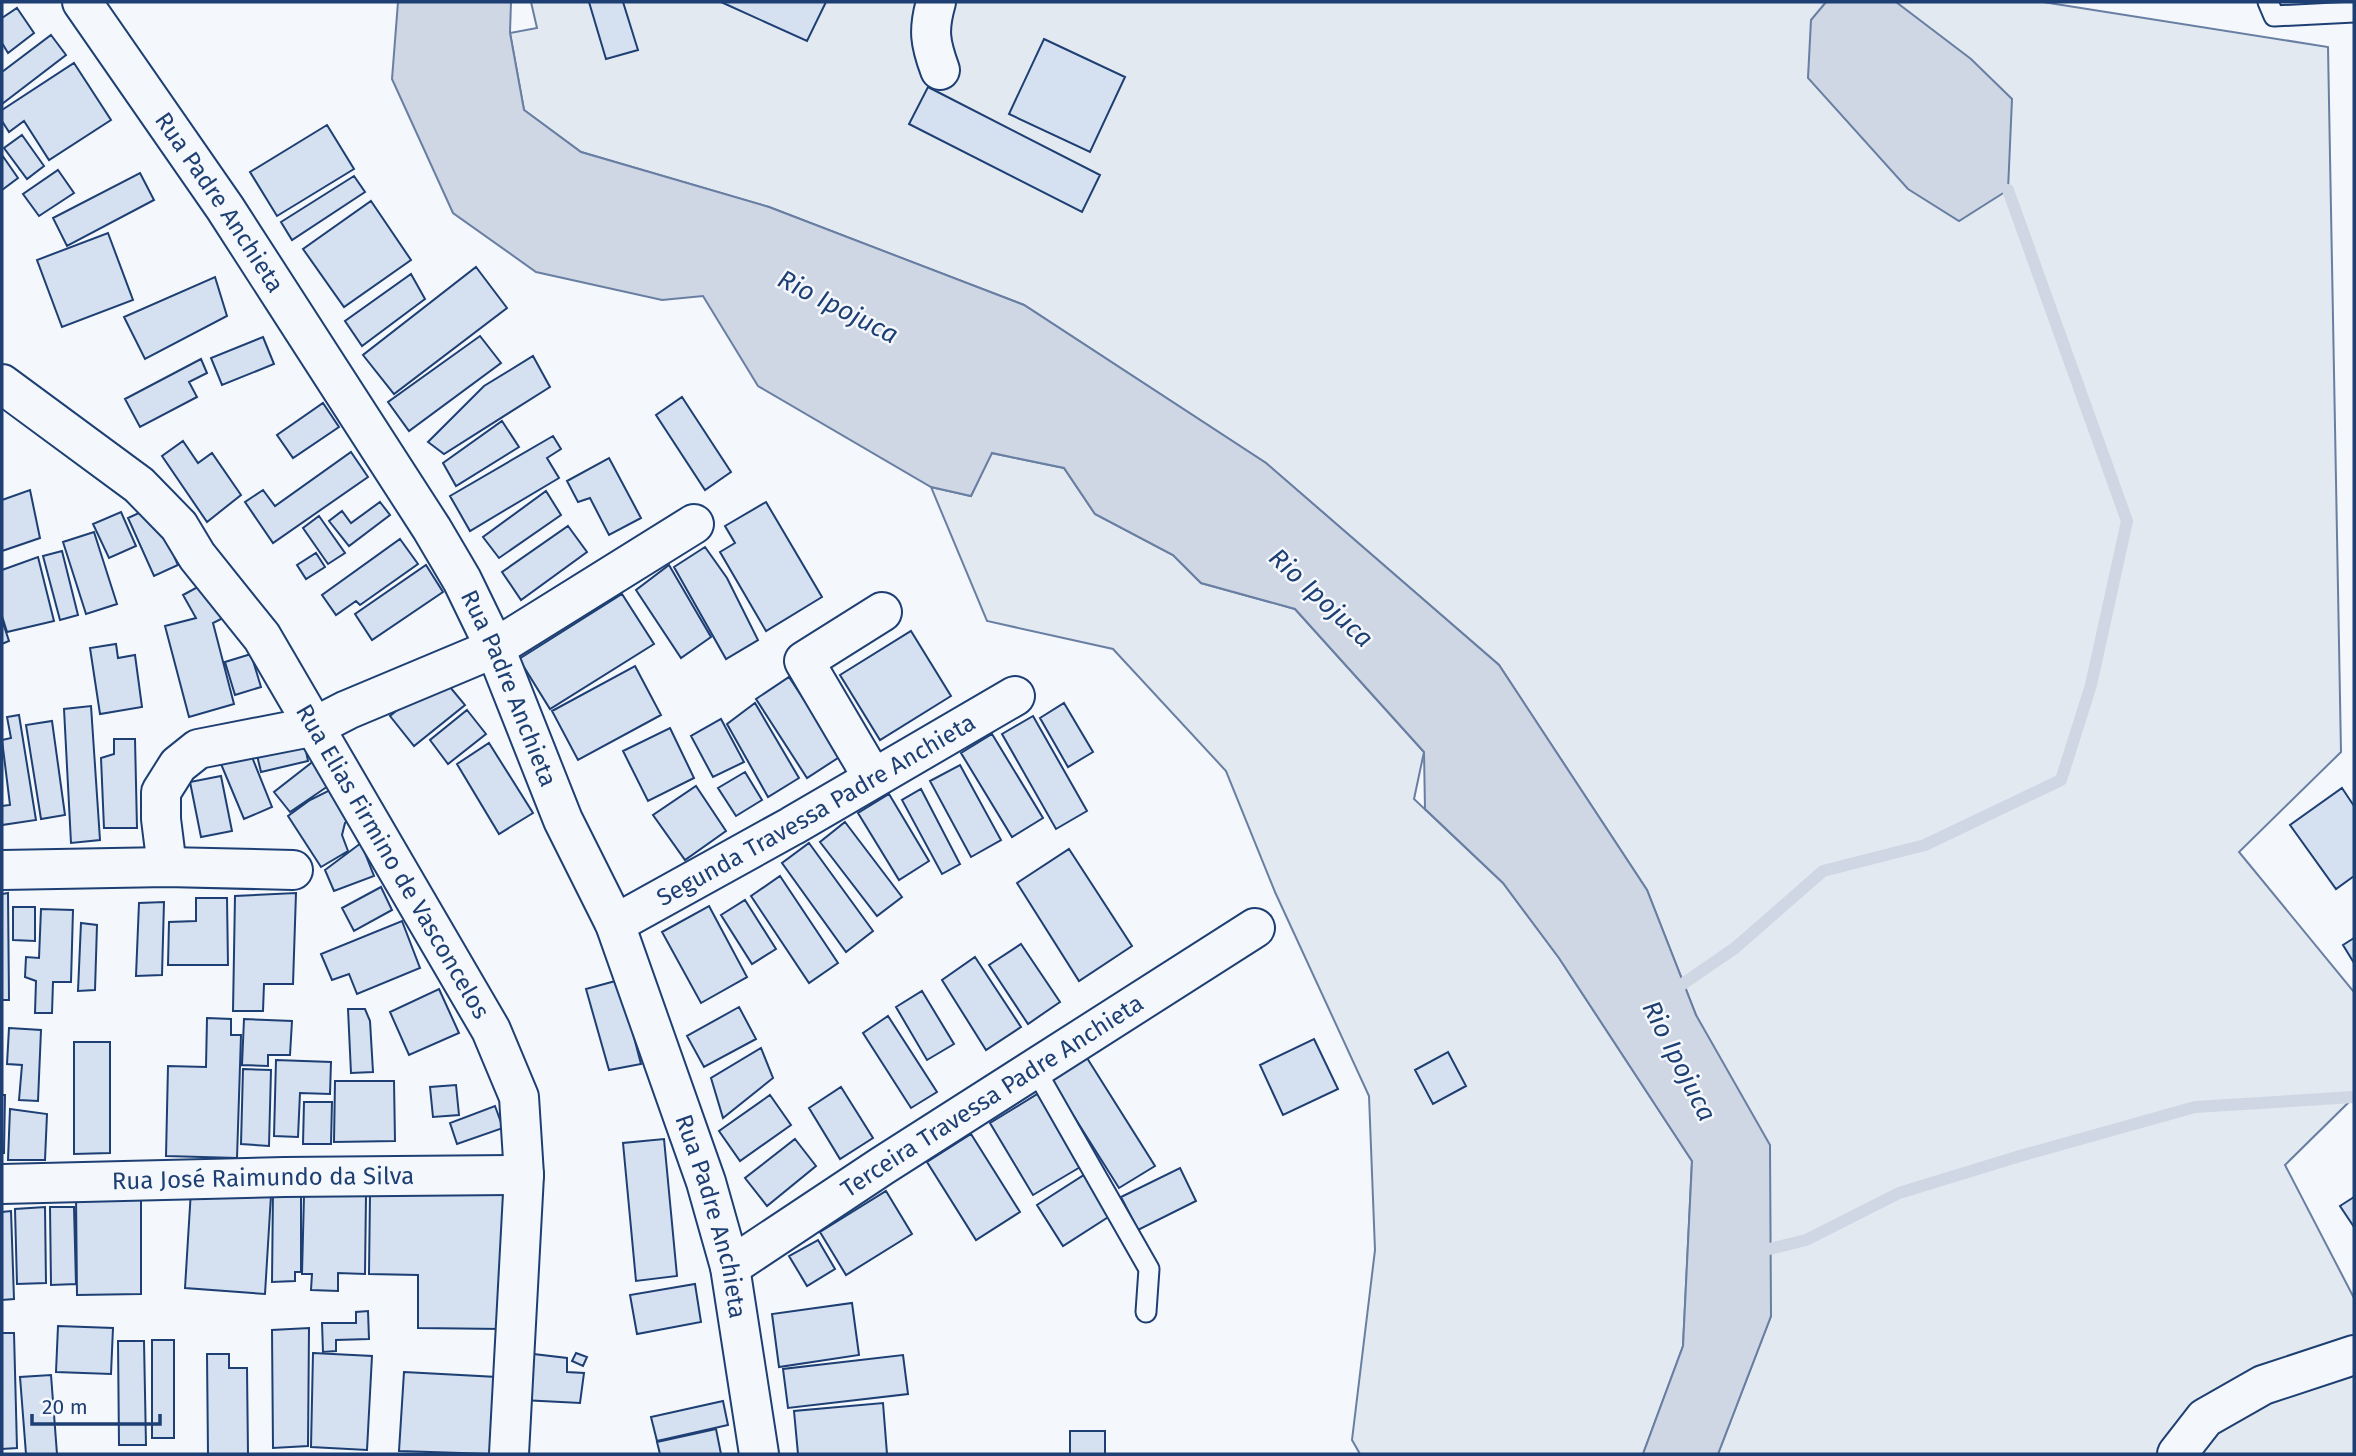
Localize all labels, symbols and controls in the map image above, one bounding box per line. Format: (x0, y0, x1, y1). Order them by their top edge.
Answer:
street label: Rua Padre Anchieta (149, 107, 290, 298)
water label: Rio Ipojuca (773, 263, 903, 351)
water label: Rio Ipojuca (1263, 542, 1379, 654)
street label: Rua Padre Anchieta (455, 585, 562, 791)
street label: Rua Elias Firmino de Vasconcelos (290, 699, 495, 1024)
street label: Segunda Travessa Padre Anchieta (652, 708, 980, 912)
street label: Terceira Travessa Padre Anchieta (836, 989, 1149, 1203)
water label: Rio Ipojuca (1635, 996, 1723, 1126)
street label: Rua Padre Anchieta (669, 1111, 752, 1320)
street label: Rua José Raimundo da Silva (111, 1162, 414, 1195)
scale bar (32, 1382, 159, 1426)
text: 20 m (42, 1394, 88, 1420)

